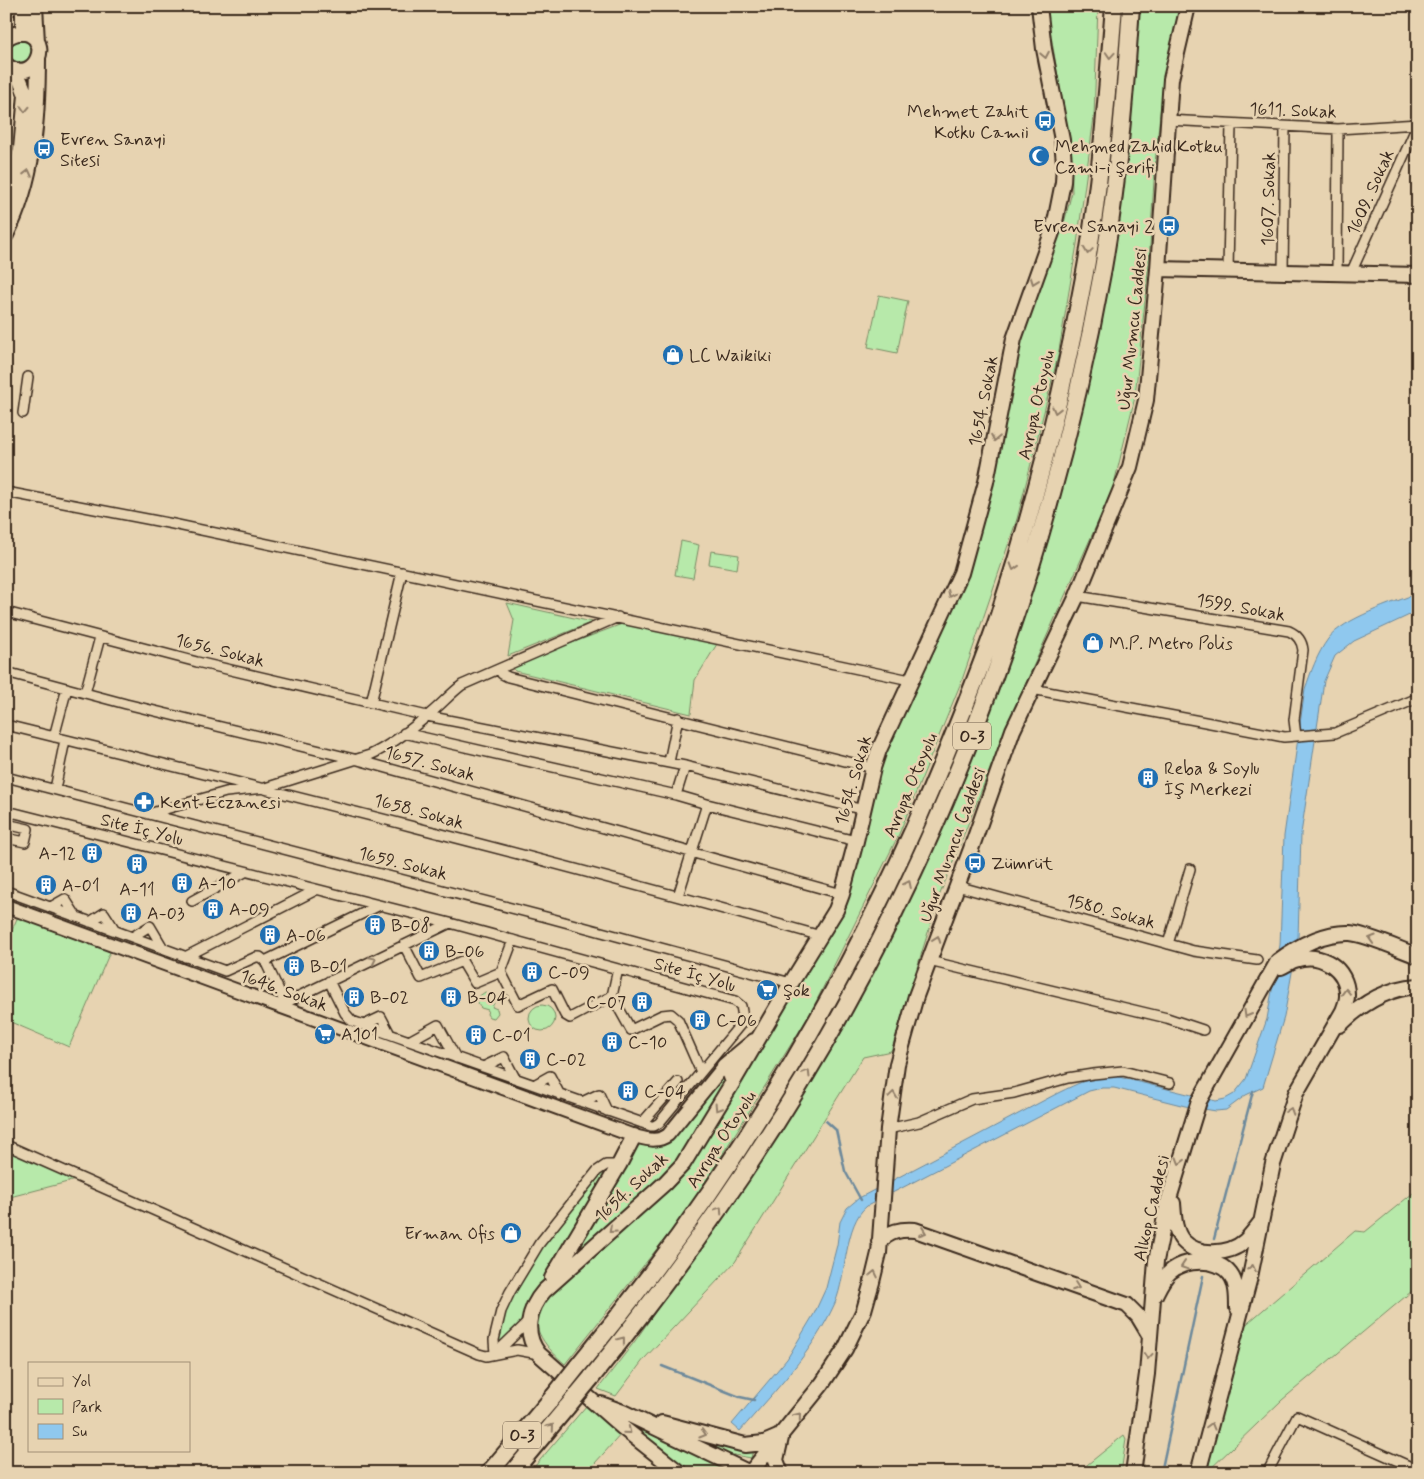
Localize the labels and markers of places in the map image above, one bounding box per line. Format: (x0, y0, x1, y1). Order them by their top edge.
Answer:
place label: Mehmet Zahit Kotku Camii (907, 100, 1029, 145)
bus stop icon: Mehmet Zahit Kotku Camii (1033, 109, 1057, 133)
place label: Evren Sanayi Sitesi (60, 128, 166, 173)
place label: Mehmed Zahid Kotku Cami-i Şerifi (1055, 135, 1223, 180)
bus stop icon: Evren Sanayi Sitesi (32, 137, 56, 161)
mosque icon: Mehmed Zahid Kotku Cami-i Şerifi (1027, 144, 1051, 168)
bus stop icon: Evren Sanayi 2 (1157, 214, 1181, 238)
place label: Evren Sanayi 2 (1033, 215, 1153, 239)
shop icon: LC Waikiki (661, 343, 685, 367)
place label: LC Waikiki (689, 344, 771, 368)
shop icon: M.P. Metro Polis (1081, 631, 1105, 655)
place label: M.P. Metro Polis (1109, 632, 1233, 656)
place label: Reba & Soylu İş Merkezi (1164, 757, 1260, 802)
building icon: Reba & Soylu İş Merkezi (1136, 766, 1160, 790)
pharmacy icon: Kent Eczanesi (132, 790, 156, 814)
place label: Kent Eczanesi (160, 791, 281, 815)
building icon: A-12 (80, 841, 104, 865)
place label: A-12 (39, 842, 76, 866)
bus stop icon: Zümrüt (963, 851, 987, 875)
building icon: A-11 (125, 852, 149, 876)
place label: Zümrüt (991, 852, 1054, 876)
building icon: A-10 (170, 871, 194, 895)
place label: A-10 (198, 872, 236, 896)
building icon: A-01 (34, 873, 58, 897)
place label: A-01 (62, 874, 100, 898)
place label: A-11 (119, 878, 155, 902)
building icon: A-09 (201, 897, 225, 921)
place label: A-09 (229, 898, 270, 922)
building icon: A-03 (119, 901, 143, 925)
place label: A-03 (147, 902, 185, 926)
building icon: B-08 (363, 913, 387, 937)
place label: B-08 (391, 914, 430, 938)
building icon: A-06 (258, 923, 282, 947)
place label: A-06 (286, 924, 326, 948)
building icon: B-06 (417, 939, 441, 963)
place label: B-06 (445, 940, 485, 964)
building icon: B-01 (282, 954, 306, 978)
place label: B-01 (310, 955, 347, 979)
building icon: C-09 (520, 960, 544, 984)
place label: C-09 (548, 961, 590, 985)
supermarket icon: Şok (755, 978, 779, 1002)
place label: Şok (783, 979, 810, 1003)
building icon: B-02 (342, 985, 366, 1009)
building icon: B-04 (439, 985, 463, 1009)
place label: B-02 (370, 986, 409, 1010)
place label: B-04 (467, 986, 508, 1010)
building icon: C-07 (630, 990, 654, 1014)
place label: C-07 (586, 991, 626, 1015)
building icon: C-06 (688, 1008, 712, 1032)
place label: C-06 (716, 1009, 757, 1033)
supermarket icon: A101 (313, 1022, 337, 1046)
place label: A101 (341, 1023, 378, 1047)
building icon: C-01 (464, 1023, 488, 1047)
place label: C-01 (492, 1024, 531, 1048)
building icon: C-10 (600, 1030, 624, 1054)
place label: C-10 (628, 1031, 667, 1055)
building icon: C-02 (518, 1047, 542, 1071)
place label: C-02 (546, 1048, 586, 1072)
building icon: C-04 (616, 1079, 640, 1103)
place label: C-04 (644, 1080, 686, 1104)
shop icon: Erman Ofis (499, 1221, 523, 1245)
place label: Erman Ofis (404, 1222, 495, 1246)

